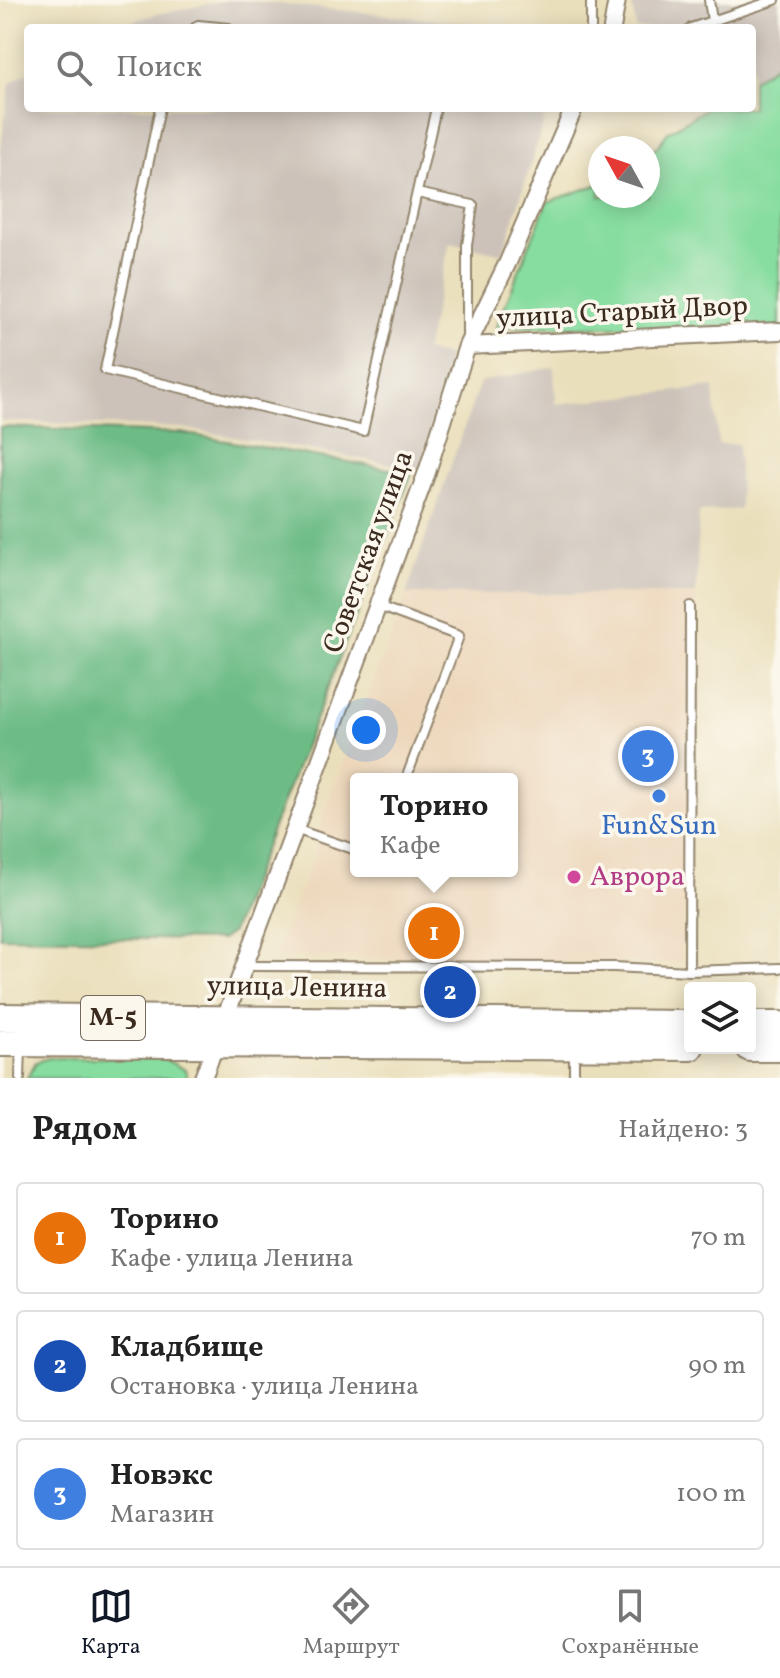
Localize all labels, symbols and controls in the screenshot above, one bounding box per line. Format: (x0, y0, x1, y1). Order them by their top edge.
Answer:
search box (24, 24, 756, 112)
icon: search (52, 46, 96, 90)
text: Поиск (116, 47, 202, 89)
north arrow (588, 136, 660, 208)
street label: улица Старый Двор (495, 287, 749, 339)
street label: Советская улица (314, 445, 424, 659)
your location (346, 710, 386, 750)
pin: 3 (622, 726, 674, 786)
popup (350, 773, 518, 877)
text: Торино (380, 786, 488, 828)
marker: Fun&Sun (650, 787, 668, 805)
place label: Fun&Sun (601, 807, 717, 846)
text: Кафе (380, 828, 441, 864)
place label: Аврора (590, 858, 685, 897)
marker: Аврора (565, 868, 583, 886)
pin: 1 (408, 903, 460, 963)
pin: 2 (424, 962, 476, 1022)
street label: улица Ленина (206, 967, 388, 1009)
map controls (684, 982, 756, 1054)
button: layers (684, 982, 756, 1054)
road number: М-5 (81, 996, 145, 1040)
text: Рядом (32, 1107, 137, 1154)
text: Найдено: 3 (618, 1112, 748, 1148)
text: Торино (110, 1199, 219, 1241)
text: 1 (55, 1220, 65, 1256)
text: 70 m (691, 1220, 746, 1256)
text: Кафе · улица Ленина (110, 1241, 354, 1277)
text: Кладбище (110, 1327, 264, 1369)
text: 2 (53, 1348, 67, 1384)
text: 90 m (688, 1348, 746, 1384)
text: Остановка · улица Ленина (110, 1369, 419, 1405)
text: Новэкс (110, 1455, 213, 1497)
text: 3 (53, 1476, 67, 1512)
text: 100 m (676, 1476, 746, 1512)
text: Магазин (110, 1497, 214, 1533)
tab: Карта (81, 1584, 141, 1663)
tab: Маршрут (303, 1584, 400, 1663)
tab: Сохранённые (562, 1584, 699, 1663)

